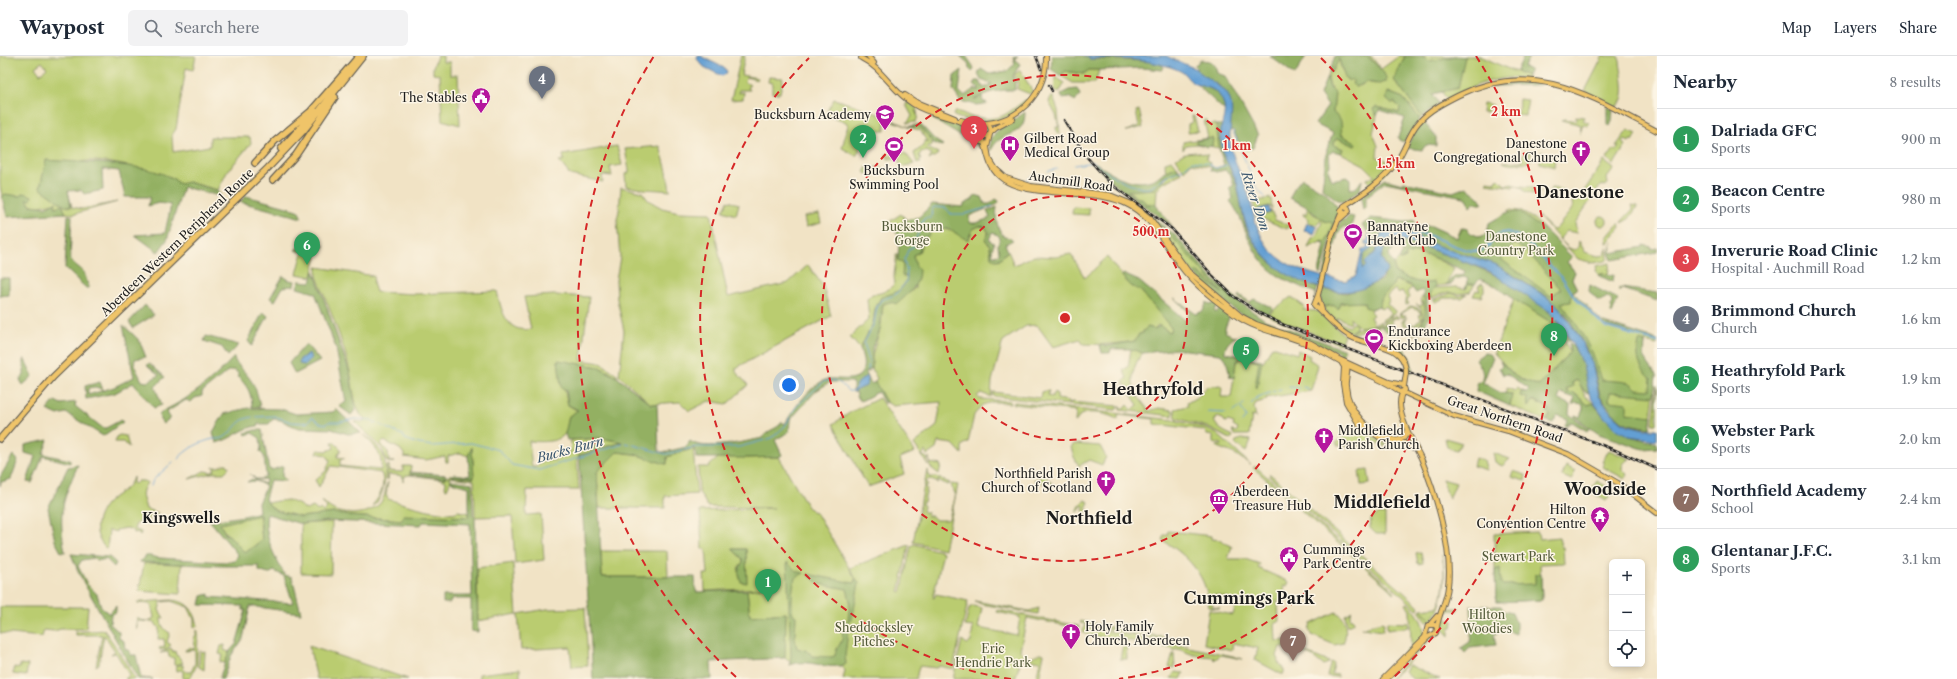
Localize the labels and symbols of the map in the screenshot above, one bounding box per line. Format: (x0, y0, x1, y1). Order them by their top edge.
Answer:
pin: 4 (529, 66, 555, 99)
public building icon: The Stables (470, 86, 492, 114)
place label: The Stables (400, 90, 467, 105)
school or university icon: Bucksburn Academy (874, 103, 896, 131)
text: 2 km (1491, 104, 1521, 119)
place label: Bucksburn Academy (754, 107, 871, 122)
pin: 3 (961, 116, 987, 149)
pin: 2 (850, 125, 876, 158)
place label: Gilbert Road Medical Group (1024, 131, 1110, 160)
hospital icon: Gilbert Road Medical Group (999, 134, 1021, 162)
sports icon: Bucksburn Swimming Pool (883, 135, 905, 163)
place label: Danestone Congregational Church (1434, 136, 1567, 165)
text: 1 km (1223, 138, 1251, 153)
church icon: Danestone Congregational Church (1570, 139, 1592, 167)
text: 1.5 km (1377, 156, 1415, 171)
place label: Bucksburn Swimming Pool (849, 163, 939, 192)
street label: Aberdeen Western Peripheral Route (97, 165, 257, 320)
street label: Auchmill Road (1027, 168, 1115, 194)
water label: River Don (1238, 168, 1274, 233)
district label: Danestone (1536, 182, 1624, 202)
park label: Bucksburn Gorge (881, 219, 943, 248)
place label: Bannatyne Health Club (1367, 219, 1436, 248)
sports icon: Bannatyne Health Club (1342, 222, 1364, 250)
text: 500 m (1133, 224, 1169, 239)
park label: Danestone Country Park (1478, 229, 1555, 258)
pin: 6 (294, 232, 320, 265)
centre of rings (1058, 311, 1072, 325)
pin: 8 (1541, 323, 1567, 356)
place label: Endurance Kickboxing Aberdeen (1388, 324, 1512, 353)
sports icon: Endurance Kickboxing Aberdeen (1363, 327, 1385, 355)
pin: 5 (1233, 337, 1259, 370)
your location (779, 375, 799, 395)
district label: Heathryfold (1102, 379, 1204, 399)
street label: Great Northern Road (1445, 392, 1565, 446)
place label: Middlefield Parish Church (1338, 423, 1420, 452)
church icon: Middlefield Parish Church (1313, 426, 1335, 454)
water label: Bucks Burn (534, 432, 605, 466)
place label: Northfield Parish Church of Scotland (981, 466, 1093, 495)
church icon: Northfield Parish Church of Scotland (1095, 469, 1117, 497)
district label: Woodside (1563, 479, 1646, 499)
place label: Aberdeen Treasure Hub (1232, 484, 1311, 513)
museum icon: Aberdeen Treasure Hub (1208, 487, 1230, 515)
district label: Middlefield (1334, 492, 1431, 512)
place label: Hilton Convention Centre (1476, 502, 1586, 531)
temple icon: Hilton Convention Centre (1589, 505, 1611, 533)
district label: Northfield (1046, 508, 1133, 528)
district label: Kingswells (142, 509, 220, 527)
place label: Cummings Park Centre (1303, 542, 1372, 571)
public building icon: Cummings Park Centre (1278, 545, 1300, 573)
park label: Stewart Park (1482, 549, 1555, 564)
pin: 1 (755, 569, 781, 602)
district label: Cummings Park (1184, 588, 1315, 608)
park label: Hilton Woodies (1461, 607, 1512, 636)
place label: Holy Family Church, Aberdeen (1085, 619, 1190, 648)
park label: Sheddocksley Pitches (835, 620, 914, 649)
church icon: Holy Family Church, Aberdeen (1060, 622, 1082, 650)
pin: 7 (1280, 628, 1306, 661)
park label: Eric Hendrie Park (955, 641, 1032, 670)

